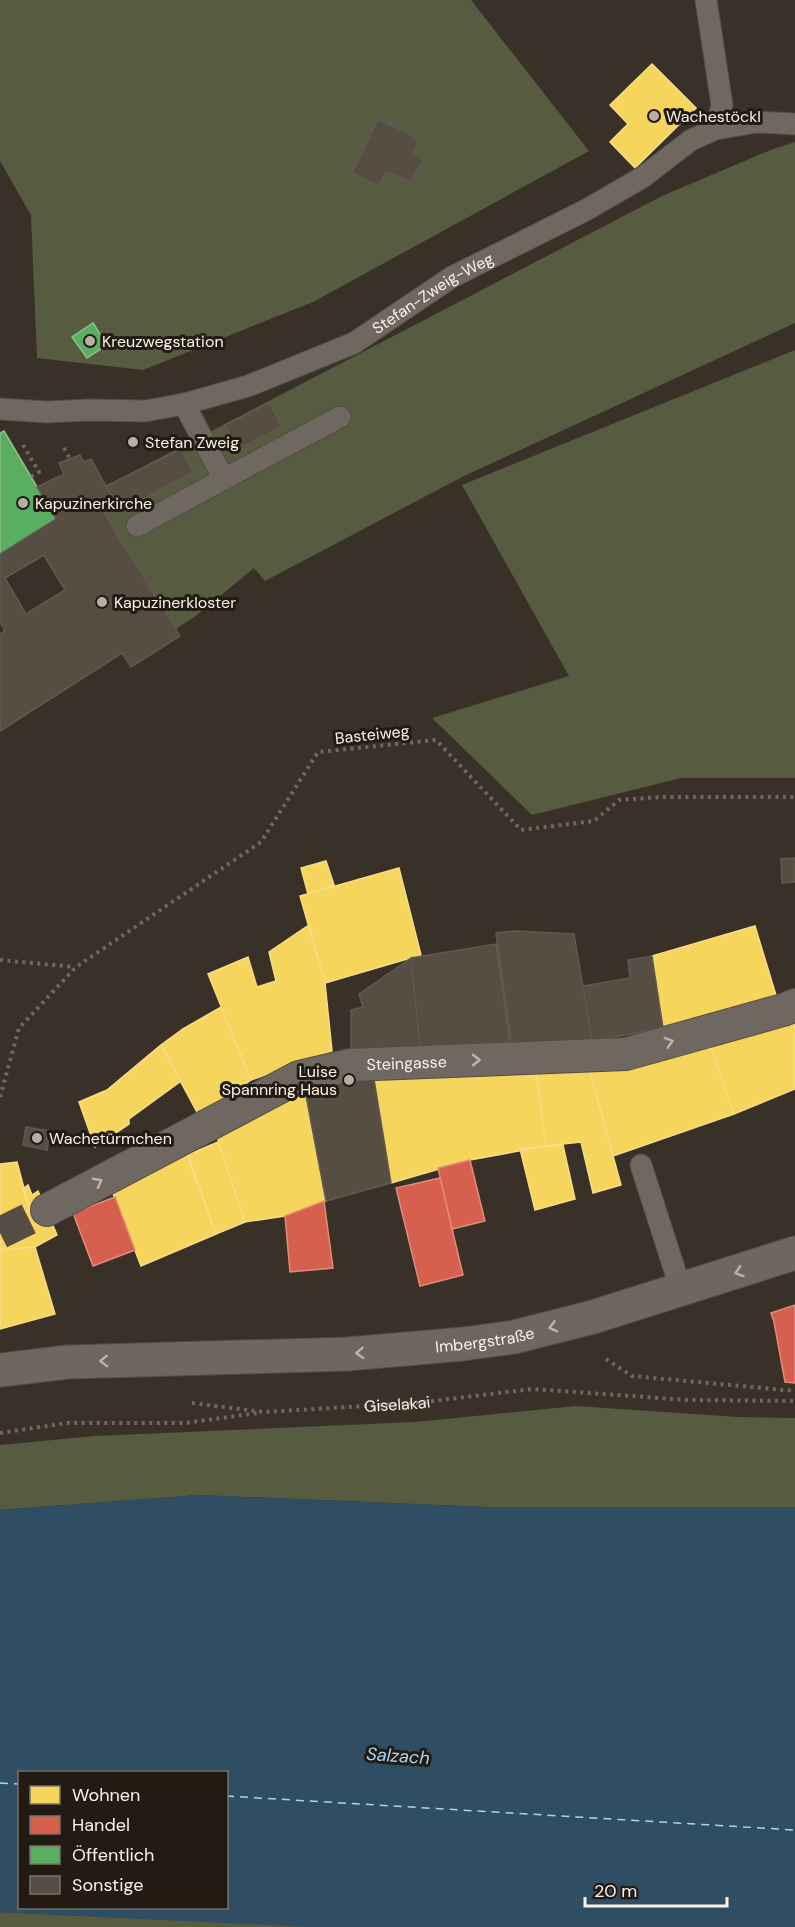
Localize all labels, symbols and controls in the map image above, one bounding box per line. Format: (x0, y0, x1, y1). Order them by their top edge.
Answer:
place label: Wachestöckl (666, 106, 761, 127)
marker: Wachestöckl (647, 109, 661, 123)
street label: Stefan-Zweig-Weg (368, 248, 497, 339)
place label: Kreuzwegstation (102, 331, 224, 352)
marker: Kreuzwegstation (83, 334, 97, 348)
place label: Stefan Zweig (145, 432, 239, 453)
marker: Stefan Zweig (126, 435, 140, 449)
place label: Kapuzinerkirche (35, 493, 152, 514)
marker: Kapuzinerkirche (16, 496, 30, 510)
place label: Kapuzinerkloster (114, 592, 236, 613)
marker: Kapuzinerkloster (95, 595, 109, 609)
street label: Basteiweg (334, 720, 410, 749)
one-way arrow (663, 1037, 674, 1049)
street label: Steingasse (366, 1051, 447, 1075)
one-way arrow (471, 1054, 480, 1066)
place label: Luise Spannring Haus (222, 1061, 337, 1100)
marker: Luise Spannring Haus (342, 1073, 356, 1087)
place label: Wachetürmchen (49, 1128, 172, 1149)
marker: Wachetürmchen (30, 1131, 44, 1145)
one-way arrow (92, 1178, 103, 1189)
one-way arrow (734, 1265, 745, 1277)
one-way arrow (548, 1320, 558, 1333)
street label: Imbergstraße (434, 1322, 537, 1357)
one-way arrow (355, 1346, 364, 1359)
one-way arrow (99, 1354, 108, 1367)
street label: Giselakai (364, 1391, 431, 1417)
water label: Salzach (366, 1742, 430, 1770)
legend (18, 1771, 228, 1909)
text: Wohnen (72, 1783, 140, 1807)
text: Handel (72, 1813, 130, 1837)
text: Öffentlich (72, 1843, 154, 1867)
scale bar (585, 1870, 728, 1908)
text: Sonstige (72, 1873, 143, 1897)
text: 20 m (594, 1879, 637, 1903)

